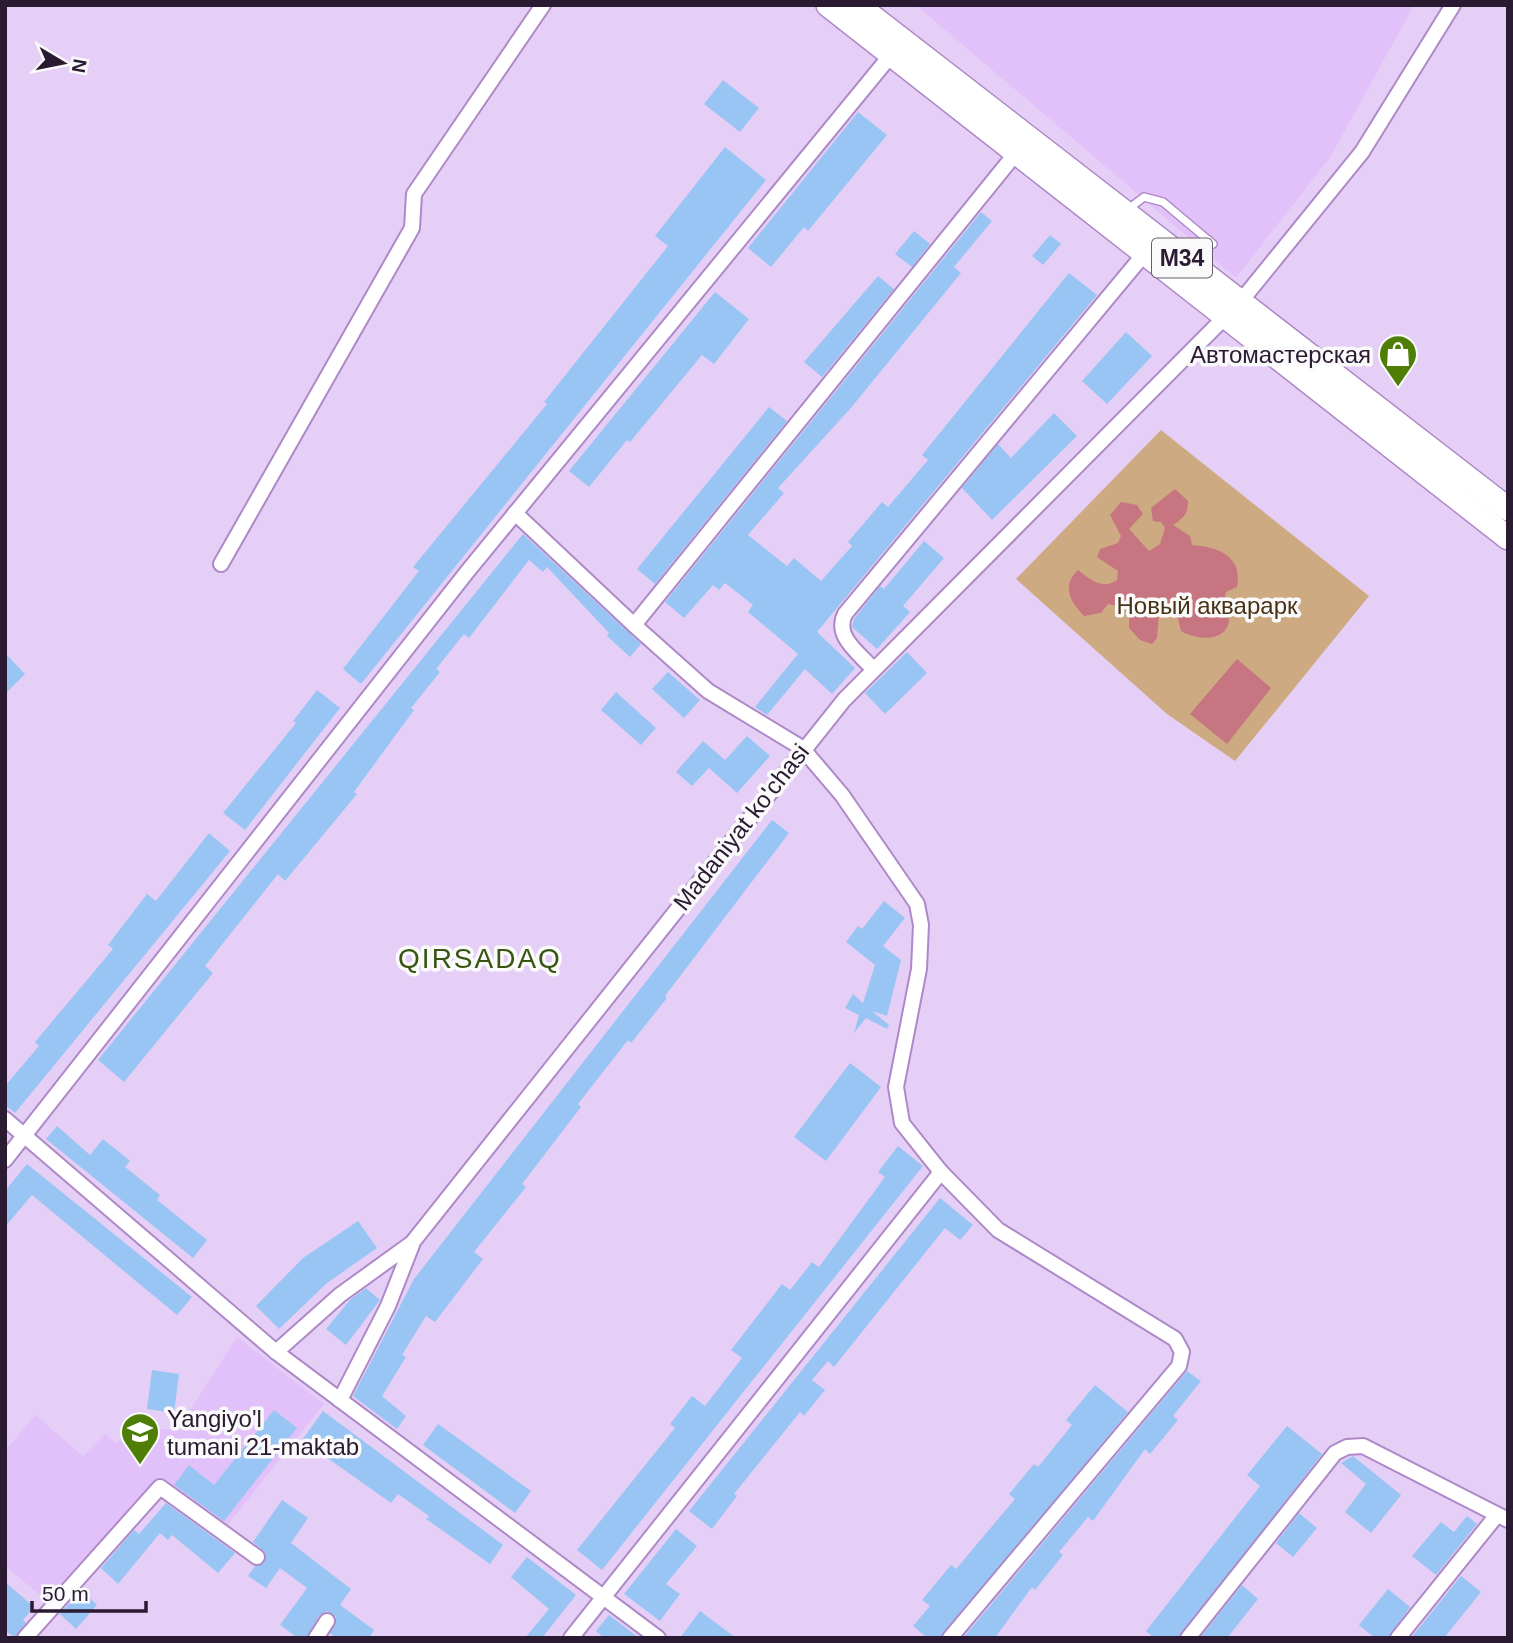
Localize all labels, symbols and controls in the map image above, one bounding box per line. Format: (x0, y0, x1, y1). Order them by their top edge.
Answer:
north arrow (28, 28, 98, 98)
text: N (68, 57, 91, 74)
road number: M34 (1152, 238, 1212, 278)
shop icon: Автомастерская (1377, 333, 1419, 388)
place label: Автомастерская (1190, 341, 1371, 368)
park label: Новый акварарк (1117, 592, 1298, 619)
street label: Madaniyat ko'chasi (668, 739, 814, 915)
district label: QIRSADAQ (398, 943, 562, 974)
place label: Yangiyo'l tumani 21-maktab (167, 1405, 359, 1460)
school or university icon: Yangiyo'l tumani 21-maktab (119, 1411, 161, 1466)
scale bar (32, 1570, 145, 1614)
text: 50 m (42, 1582, 89, 1605)

